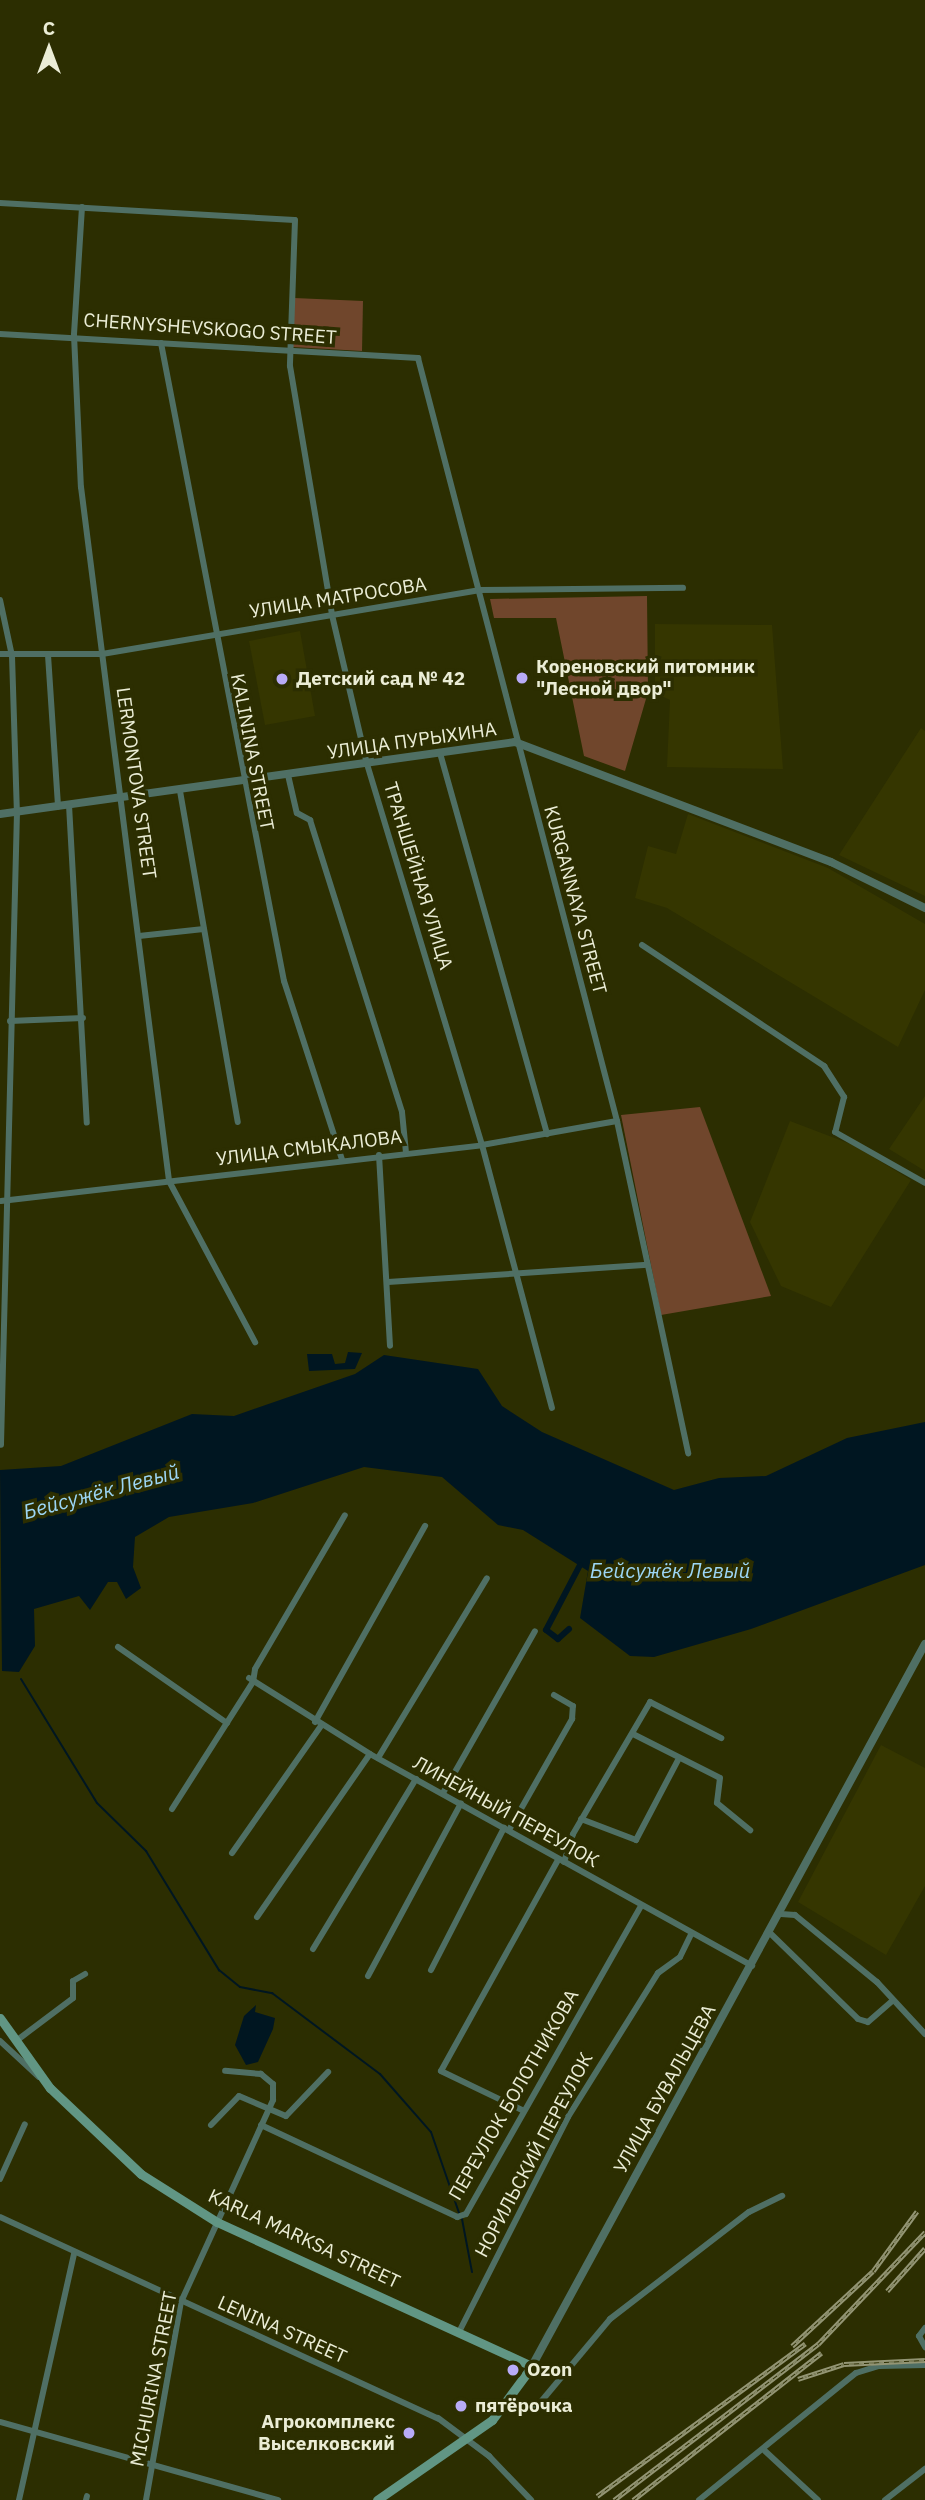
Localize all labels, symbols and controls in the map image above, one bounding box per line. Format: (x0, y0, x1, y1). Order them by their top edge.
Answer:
north arrow (14, 14, 84, 84)
text: С (43, 16, 55, 40)
street label: CHERNYSHEVSKOGO STREET (83, 309, 337, 349)
street label: УЛИЦА МАТРОСОВА (248, 573, 428, 623)
place label: Кореновский питомник "Лесной двор" (536, 656, 755, 700)
place label: Детский сад № 42 (296, 668, 465, 690)
marker: Кореновский питомник "Лесной двор" (514, 670, 530, 686)
marker: Детский сад № 42 (274, 671, 290, 687)
street label: KALININA STREET (226, 672, 278, 832)
street label: LERMONTOVA STREET (111, 686, 161, 880)
street label: УЛИЦА ПУРЫХИНА (326, 718, 498, 764)
street label: ТРАНШЕЙНАЯ УЛИЦА (379, 779, 457, 973)
street label: KURGANNAYA STREET (539, 803, 611, 997)
street label: УЛИЦА СМЫКАЛОВА (215, 1125, 403, 1171)
water label: Бейсужёк Левый (20, 1458, 182, 1524)
water label: Бейсужёк Левый (590, 1557, 750, 1583)
street label: ЛИНЕЙНЫЙ ПЕРЕУЛОК (409, 1751, 603, 1873)
street label: ПЕРЕУЛОК БОЛОТНИКОВА (444, 1986, 584, 2204)
street label: УЛИЦА БУВАЛЬЦЕВА (609, 2001, 721, 2177)
street label: НОРИЛЬСКИЙ ПЕРЕУЛОК (470, 2049, 598, 2261)
street label: KARLA MARKSA STREET (204, 2184, 404, 2294)
street label: MICHURINA STREET (126, 2290, 182, 2468)
street label: LENINA STREET (214, 2291, 350, 2369)
place label: Ozon (527, 2359, 572, 2381)
marker: Ozon (505, 2362, 521, 2378)
place label: пятёрочка (475, 2395, 572, 2417)
marker: пятёрочка (453, 2398, 469, 2414)
place label: Агрокомплекс Выселковский (258, 2411, 395, 2455)
marker: Агрокомплекс Выселковский (401, 2425, 417, 2441)

